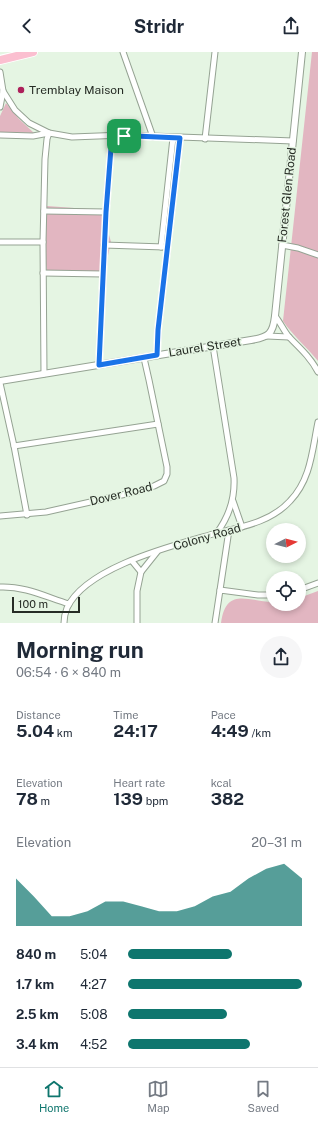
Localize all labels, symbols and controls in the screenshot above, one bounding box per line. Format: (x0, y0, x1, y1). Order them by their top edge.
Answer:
icon: back (16, 15, 38, 37)
icon: share (280, 15, 302, 37)
text: Stridr (134, 16, 184, 37)
place label: Tremblay Maison (29, 83, 124, 97)
marker: Tremblay Maison (16, 85, 26, 95)
pin (107, 119, 141, 153)
icon: arrive (113, 125, 135, 147)
street label: Forest Glen Road (275, 147, 299, 243)
street label: Laurel Street (168, 334, 243, 360)
street label: Dover Road (88, 479, 154, 509)
street label: Colony Road (172, 521, 242, 553)
north arrow (266, 523, 306, 563)
map controls (266, 523, 306, 611)
button: locate (266, 571, 306, 611)
scale bar (12, 595, 80, 614)
text: 100 m (18, 598, 48, 610)
button: share (260, 636, 302, 678)
text: Morning run (16, 637, 144, 663)
text: 06:54 · 6 × 840 m (16, 665, 121, 680)
text: Distance (16, 709, 61, 721)
text: Time (113, 709, 138, 721)
text: Pace (211, 709, 236, 721)
text: 5.04 (16, 721, 54, 741)
text: 24:17 (113, 721, 158, 741)
text: 4:49 (211, 721, 249, 741)
text: km (54, 727, 72, 739)
text: /km (249, 727, 271, 739)
text: Elevation (16, 777, 63, 789)
text: Heart rate (113, 777, 165, 789)
text: kcal (211, 777, 232, 789)
text: 78 (16, 789, 38, 809)
text: 139 (113, 789, 143, 809)
text: 382 (211, 789, 244, 809)
text: m (38, 795, 50, 807)
text: bpm (143, 795, 168, 807)
text: Elevation (16, 835, 71, 850)
text: 20–31 m (251, 835, 302, 850)
text: 840 m (16, 947, 56, 962)
text: 5:04 (80, 947, 107, 962)
text: 1.7 km (16, 977, 54, 992)
text: 4:27 (80, 977, 107, 992)
text: 2.5 km (16, 1007, 59, 1022)
text: 5:08 (80, 1007, 108, 1022)
text: 3.4 km (16, 1037, 59, 1052)
text: 4:52 (80, 1037, 107, 1052)
tab: Home (39, 1078, 69, 1114)
tab: Map (147, 1078, 170, 1114)
tab: Saved (248, 1078, 279, 1114)

